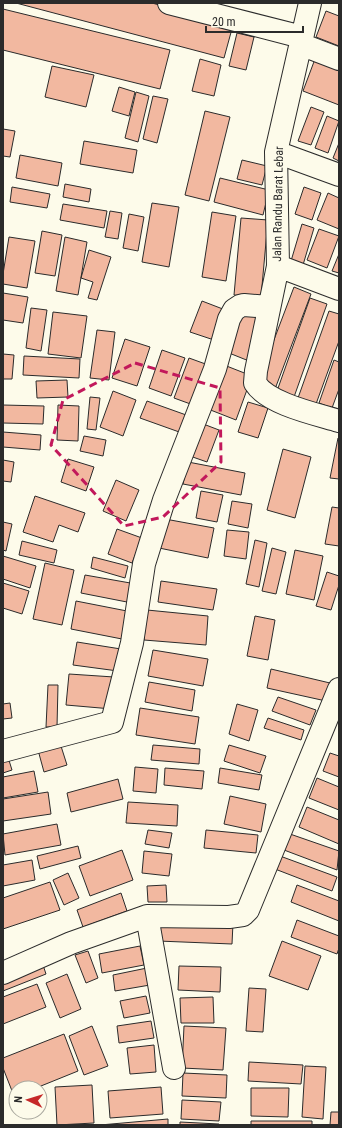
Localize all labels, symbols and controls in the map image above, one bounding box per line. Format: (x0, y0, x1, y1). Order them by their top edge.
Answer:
scale bar (206, 8, 303, 34)
text: 20 m (212, 15, 236, 29)
street label: Jalan Randu Barat Lebar (270, 146, 286, 262)
north arrow (8, 1080, 48, 1120)
text: N (12, 1095, 25, 1103)

